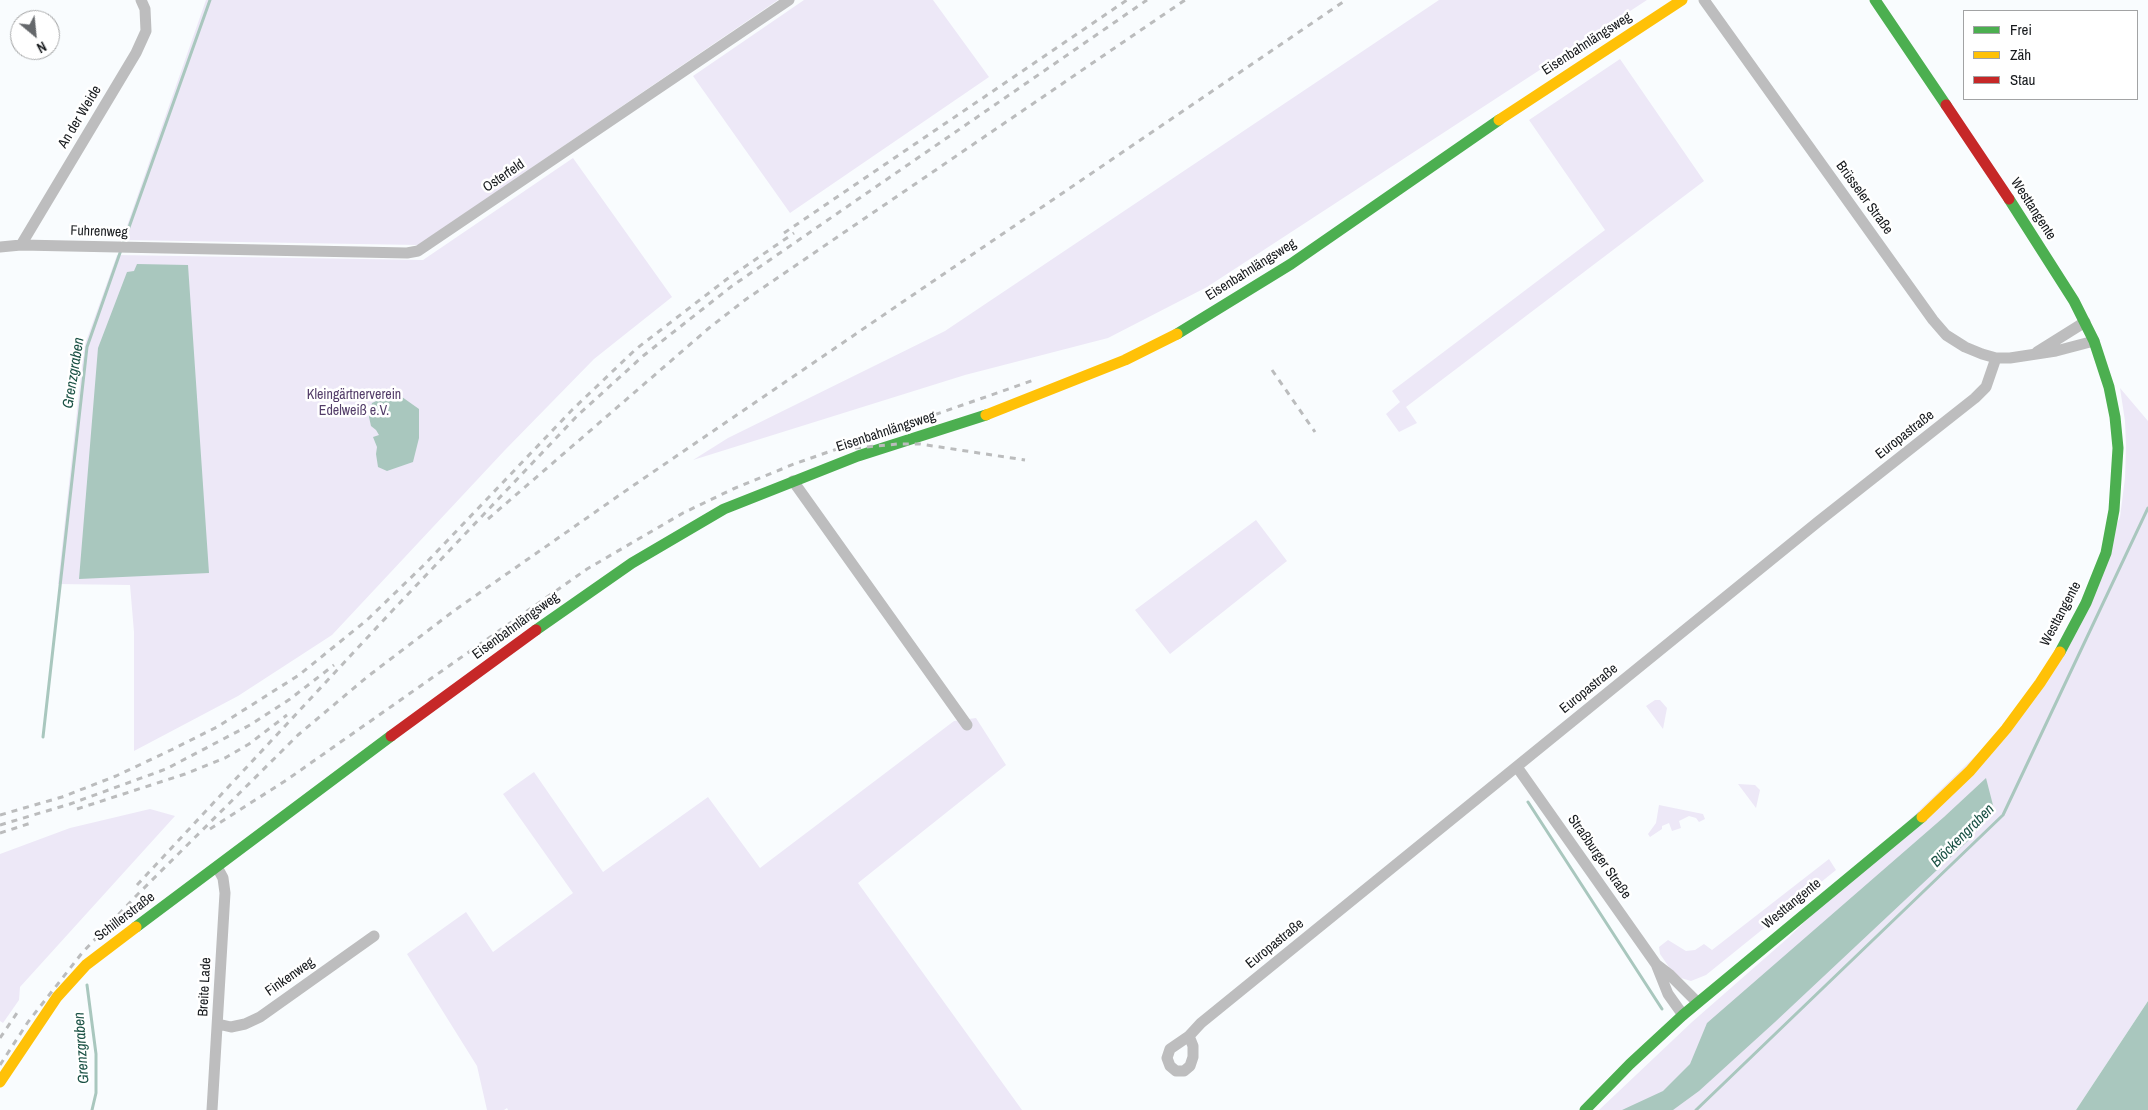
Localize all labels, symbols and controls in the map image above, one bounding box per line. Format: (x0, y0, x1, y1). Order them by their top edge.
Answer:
street label: Eisenbahnlängsweg (1539, 9, 1635, 79)
north arrow (10, 10, 60, 60)
legend (1963, 10, 2138, 100)
text: Frei (2010, 19, 2032, 40)
text: N (34, 37, 49, 57)
text: Zäh (2010, 44, 2031, 65)
text: Stau (2010, 69, 2035, 90)
street label: An der Weide (55, 83, 105, 151)
street label: Osterfeld (480, 156, 528, 196)
street label: Brüsseler Straße (1832, 158, 1896, 238)
street label: Westtangente (2007, 175, 2059, 243)
street label: Fuhrenweg (70, 223, 128, 241)
street label: Eisenbahnlängsweg (1203, 235, 1299, 305)
water label: Grenzgraben (59, 336, 89, 410)
park label: Kleingärtnerverein Edelweiß e.V. (307, 387, 401, 420)
street label: Europastraße (1872, 407, 1938, 463)
street label: Eisenbahnlängsweg (834, 408, 938, 456)
street label: Westtangente (2037, 579, 2085, 649)
street label: Eisenbahnlängsweg (469, 589, 563, 663)
street label: Europastraße (1557, 661, 1621, 717)
water label: Blöckengraben (1928, 801, 1998, 871)
street label: Straßburger Straße (1564, 812, 1634, 902)
street label: Westtangente (1759, 875, 1825, 933)
street label: Schillerstraße (92, 889, 158, 945)
street label: Europastraße (1243, 916, 1307, 972)
street label: Finkenweg (262, 954, 318, 1000)
street label: Breite Lade (195, 957, 215, 1017)
water label: Grenzgraben (71, 1012, 93, 1084)

